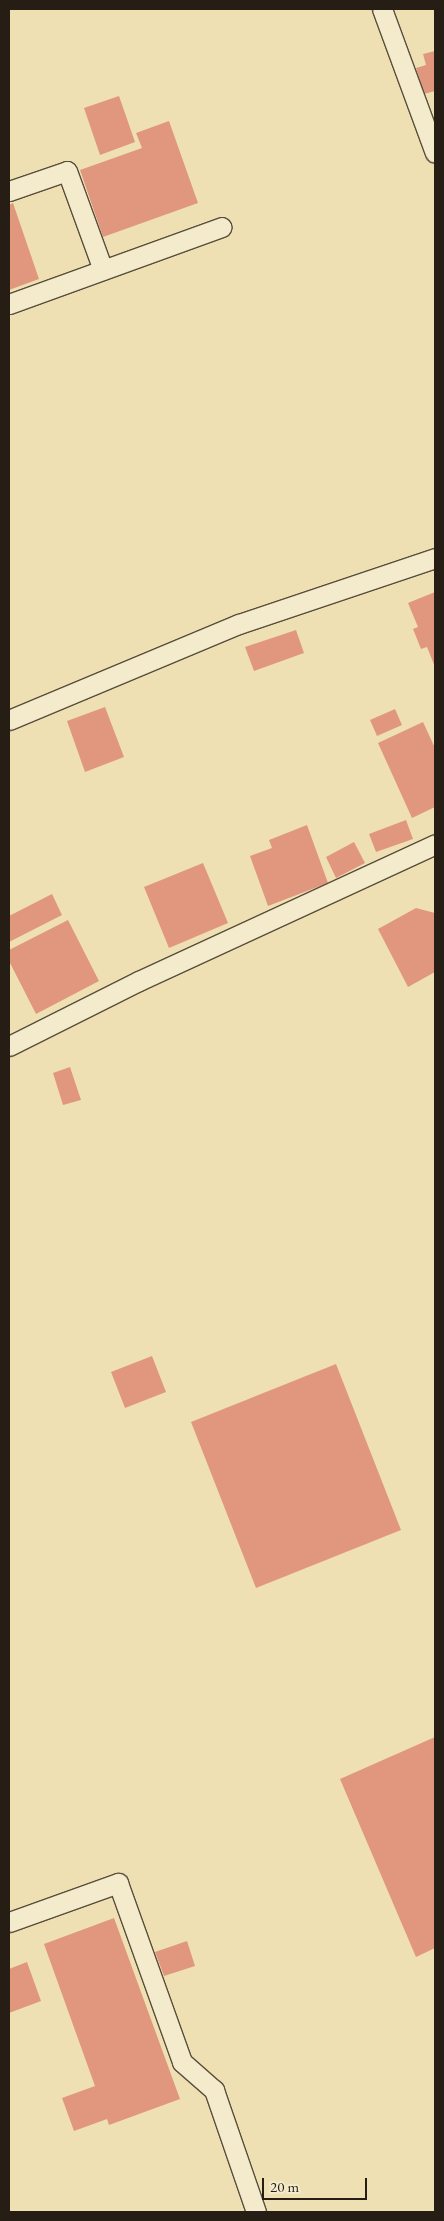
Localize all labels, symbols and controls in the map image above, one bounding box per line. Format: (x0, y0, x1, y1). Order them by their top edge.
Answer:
scale bar (264, 2168, 369, 2200)
text: 20 m (270, 2177, 299, 2196)

